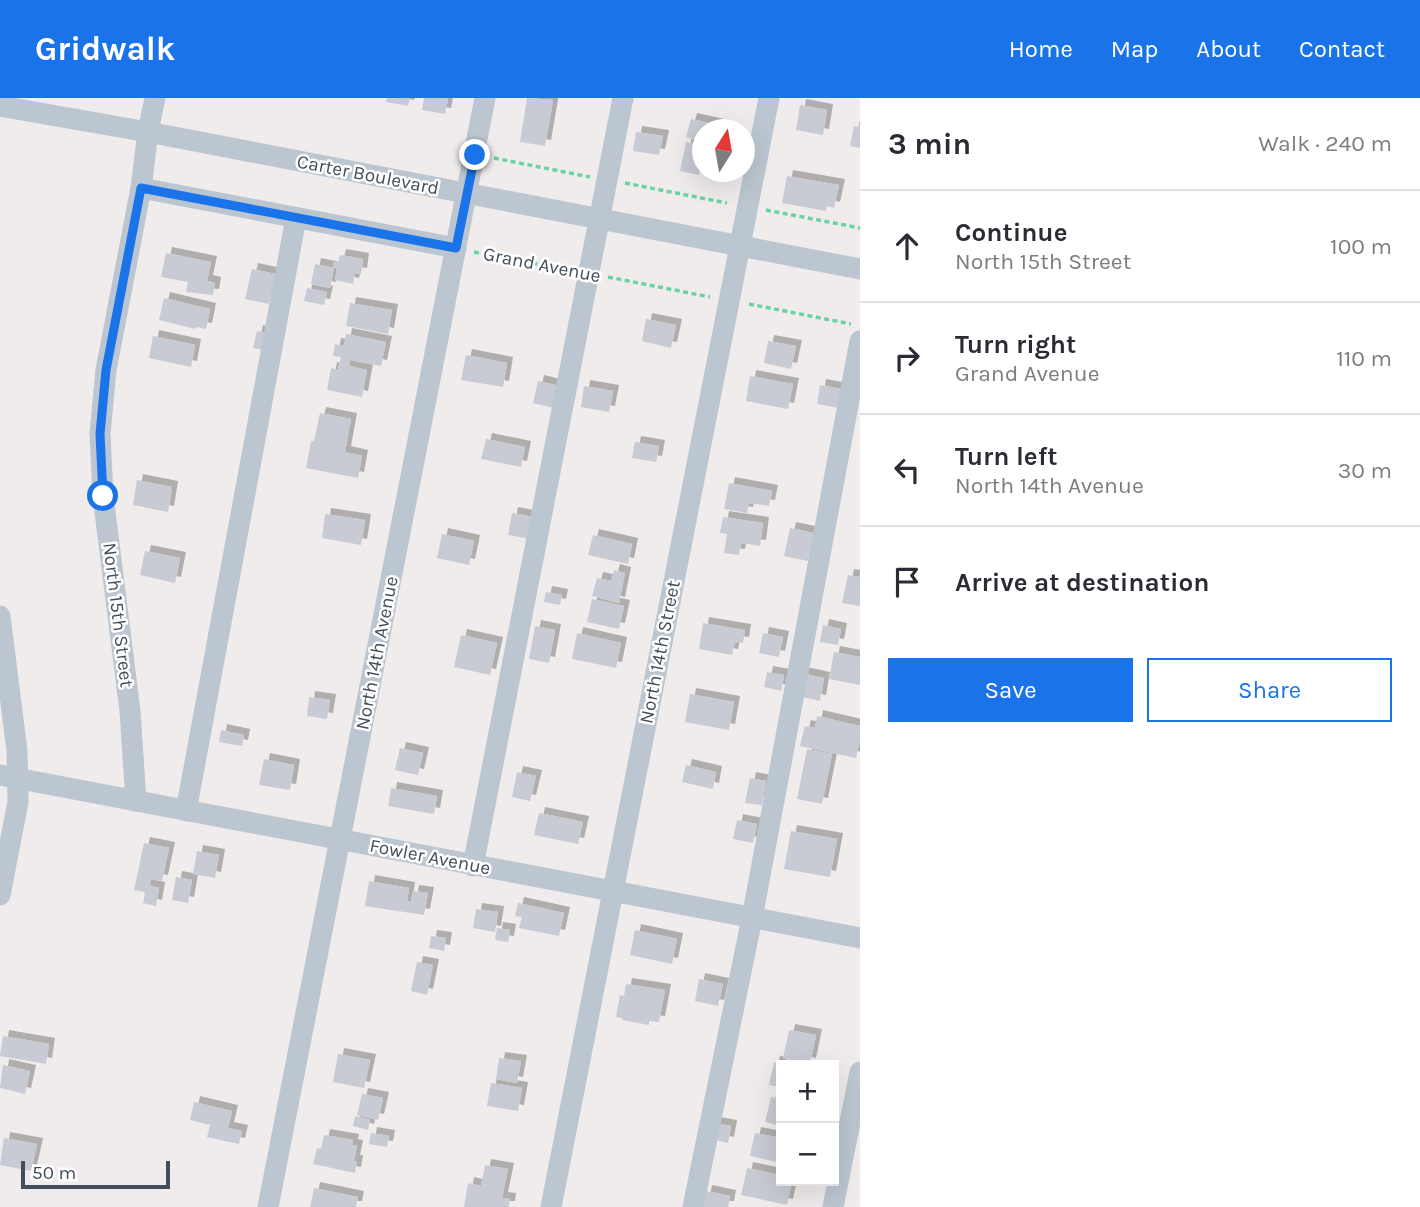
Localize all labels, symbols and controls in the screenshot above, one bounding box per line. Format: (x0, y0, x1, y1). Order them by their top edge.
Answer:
text: Gridwalk (35, 30, 175, 68)
text: Home (1009, 35, 1073, 63)
text: Map (1111, 35, 1158, 63)
text: About (1196, 35, 1261, 63)
text: Contact (1299, 35, 1385, 63)
north arrow (692, 119, 755, 182)
text: 3 min (888, 126, 971, 162)
text: Walk · 240 m (1258, 130, 1392, 157)
route end (459, 139, 490, 170)
street label: Carter Boulevard (295, 150, 441, 200)
text: Continue (955, 217, 1067, 248)
icon: ahead (888, 227, 926, 265)
text: 100 m (1330, 233, 1392, 260)
street label: Grand Avenue (481, 243, 603, 287)
text: North 15th Street (955, 248, 1131, 275)
text: Turn right (955, 329, 1076, 360)
icon: right (888, 339, 926, 377)
text: 110 m (1336, 345, 1392, 372)
text: Grand Avenue (955, 360, 1099, 387)
text: Turn left (955, 441, 1057, 472)
icon: left (888, 451, 926, 489)
text: 30 m (1338, 457, 1392, 484)
text: North 14th Avenue (955, 472, 1144, 499)
route start (87, 480, 118, 511)
street label: North 15th Street (98, 541, 138, 689)
icon: arrive (888, 563, 926, 601)
text: Arrive at destination (955, 567, 1209, 598)
street label: North 14th Avenue (351, 574, 403, 732)
street label: North 14th Street (635, 578, 685, 726)
button: Save (888, 658, 1133, 722)
button: Share (1147, 658, 1392, 722)
street label: Fowler Avenue (368, 835, 492, 879)
map controls (776, 1060, 839, 1186)
button: + (776, 1060, 839, 1123)
button: − (776, 1123, 839, 1186)
scale bar (21, 1158, 170, 1190)
text: 50 m (32, 1162, 76, 1184)

